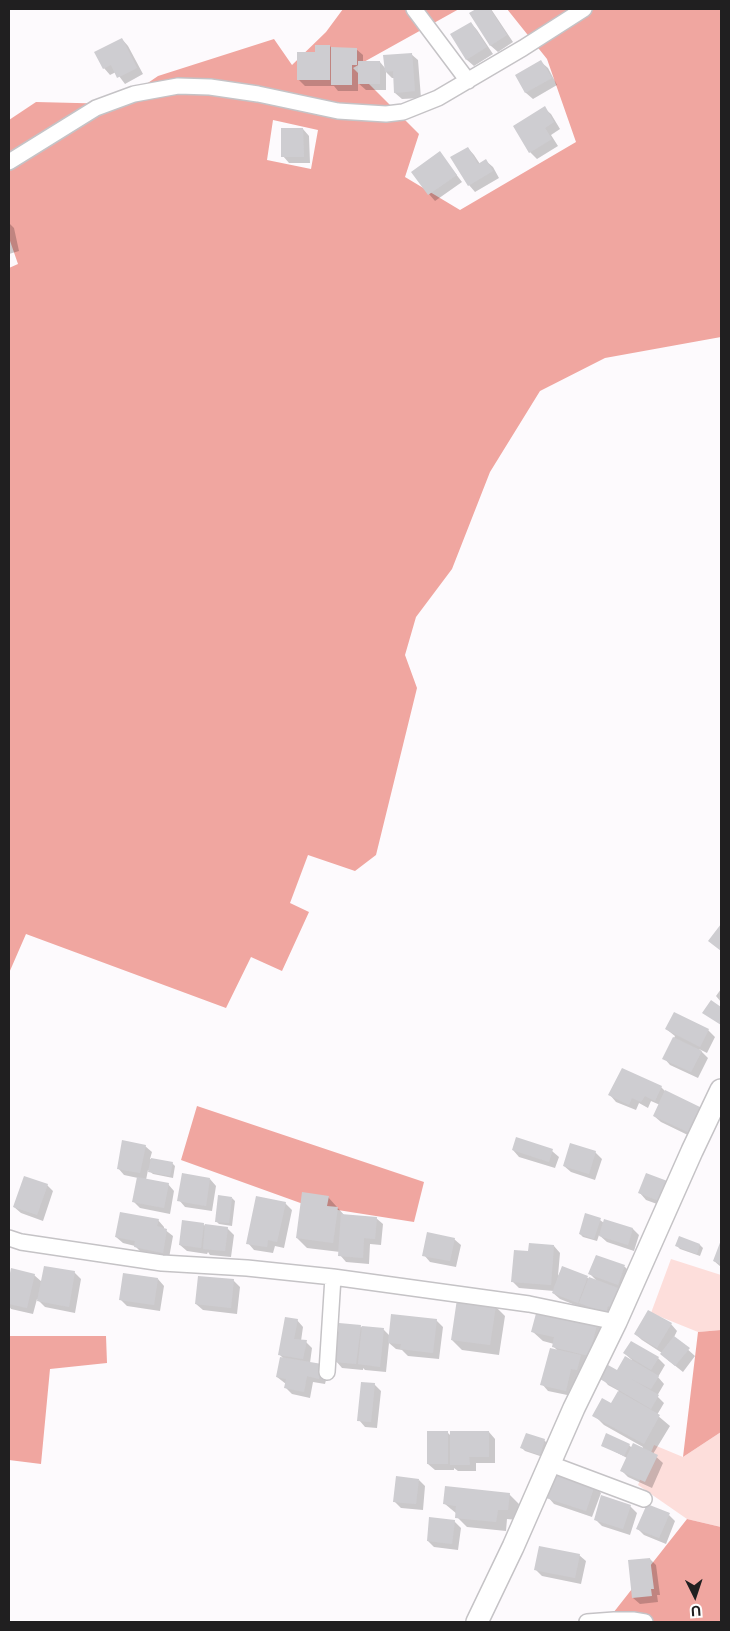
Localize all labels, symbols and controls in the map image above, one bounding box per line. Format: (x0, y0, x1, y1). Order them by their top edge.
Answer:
north arrow (670, 1571, 720, 1621)
text: U (690, 1603, 702, 1620)

